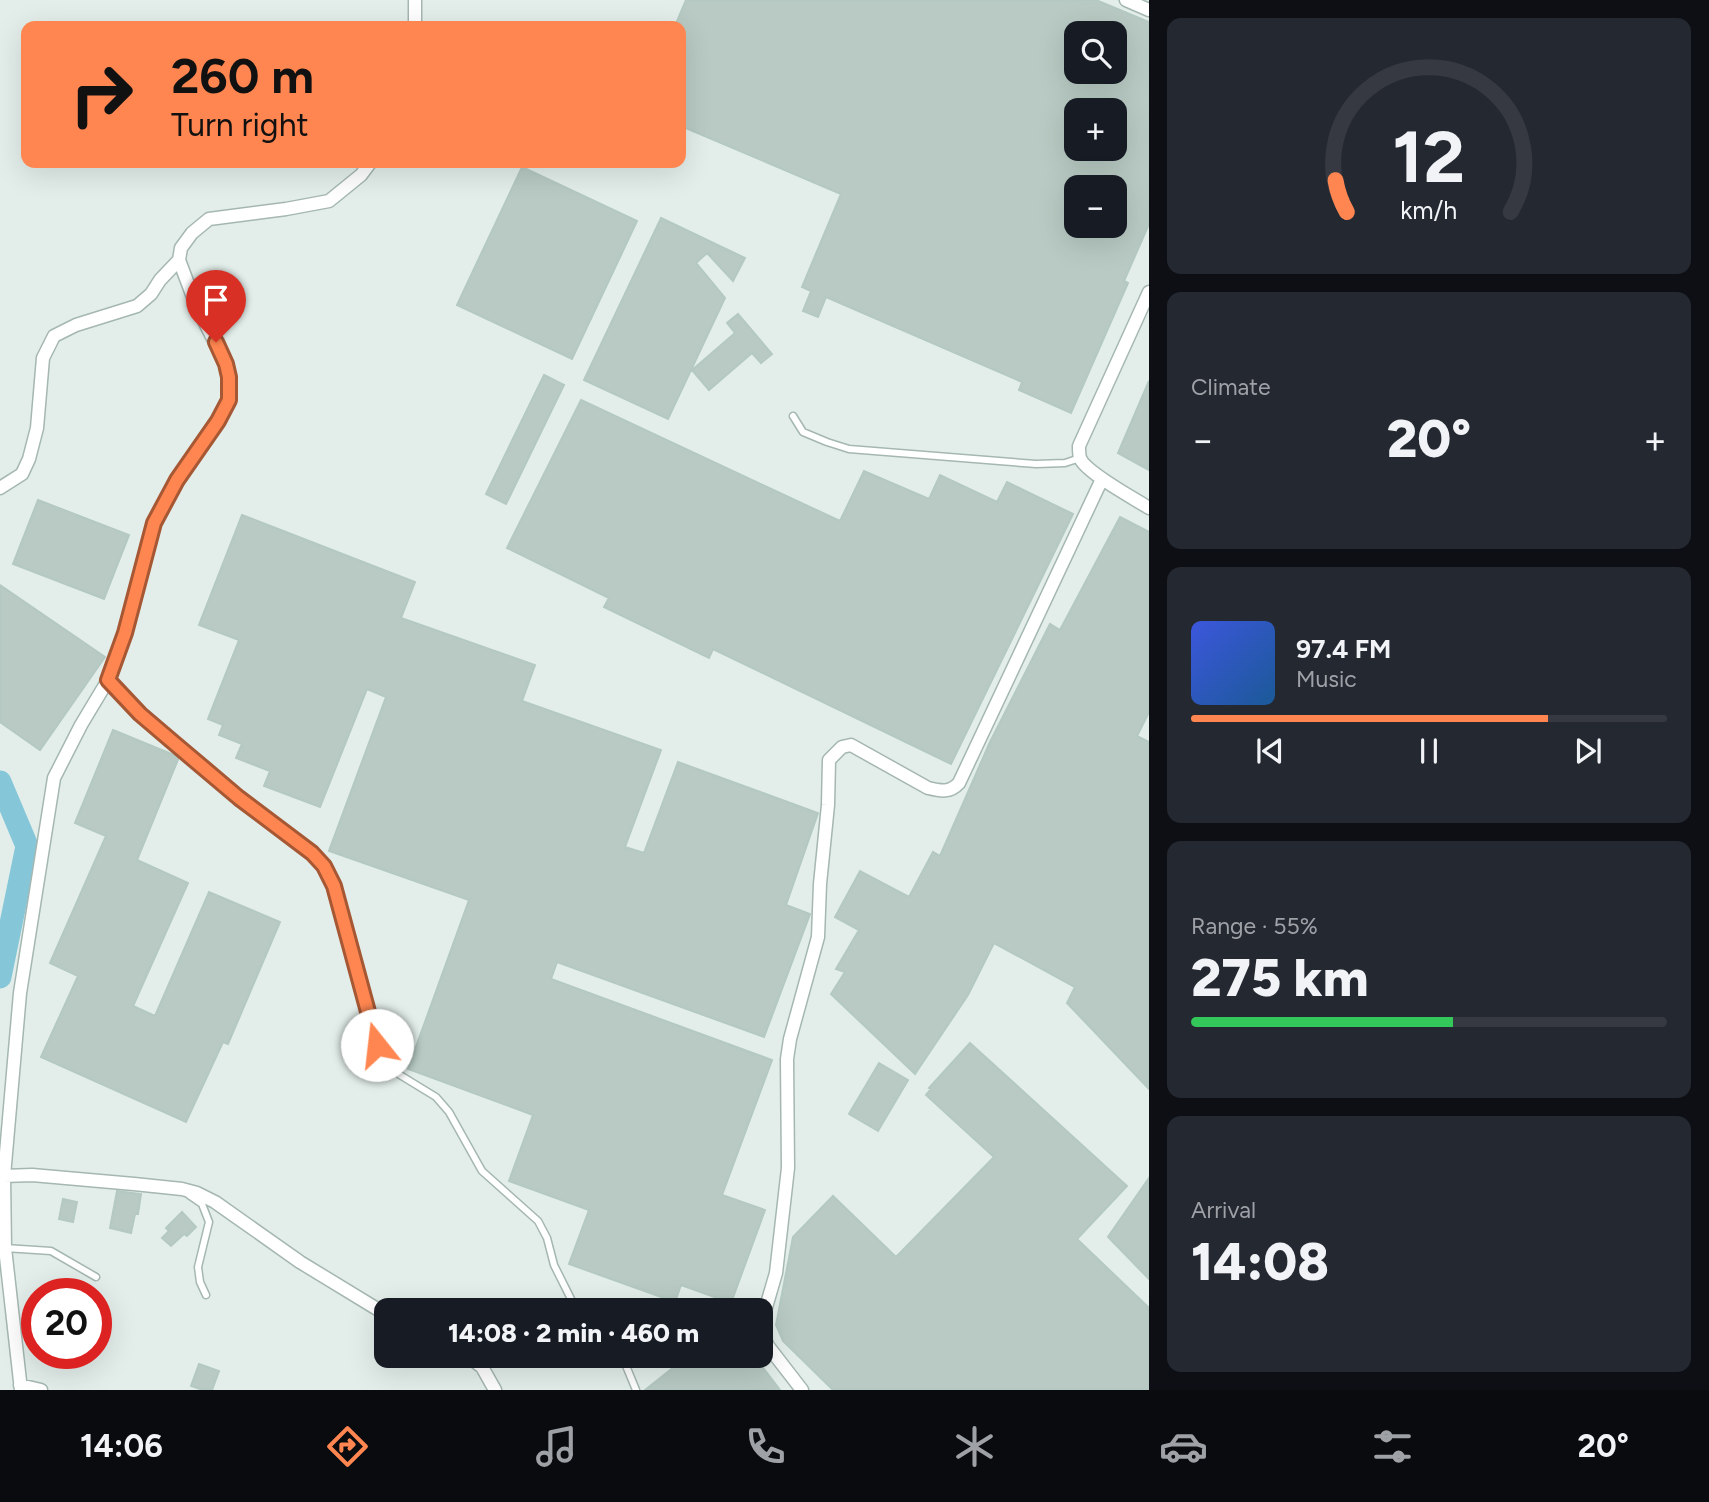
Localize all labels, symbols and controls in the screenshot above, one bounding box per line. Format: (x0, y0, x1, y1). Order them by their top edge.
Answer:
map controls (1064, 21, 1127, 238)
button: search (1064, 21, 1127, 84)
text: 260 m (171, 46, 314, 105)
icon: right (56, 49, 147, 140)
button: + (1064, 98, 1127, 161)
text: Turn right (171, 106, 309, 144)
text: 12 (1393, 114, 1465, 201)
button: − (1064, 175, 1127, 238)
text: km/h (1400, 195, 1458, 225)
pin (186, 270, 246, 342)
icon: arrive (197, 281, 235, 319)
text: Climate (1191, 373, 1270, 401)
text: 20° (1387, 408, 1471, 470)
text: − (1191, 417, 1215, 463)
text: + (1643, 417, 1667, 463)
text: 97.4 FM (1296, 633, 1391, 665)
text: Music (1296, 665, 1357, 693)
icon: previous (1251, 732, 1289, 770)
icon: pause (1410, 732, 1448, 770)
icon: next (1569, 732, 1607, 770)
text: Range · 55% (1191, 912, 1318, 940)
text: 275 km (1191, 947, 1368, 1009)
position arrow (340, 1008, 414, 1082)
text: Arrival (1191, 1196, 1256, 1224)
text: 14:08 (1191, 1231, 1329, 1293)
speed limit sign: 20 (21, 1278, 112, 1369)
text: 14:08 · 2 min · 460 m (448, 1317, 699, 1349)
icon: directions (323, 1422, 372, 1471)
icon: music (532, 1422, 581, 1471)
icon: phone (741, 1422, 790, 1471)
icon: climate (950, 1422, 999, 1471)
icon: car (1159, 1422, 1208, 1471)
icon: filters (1368, 1422, 1417, 1471)
text: 14:06 (80, 1427, 163, 1465)
text: 20° (1578, 1427, 1629, 1465)

